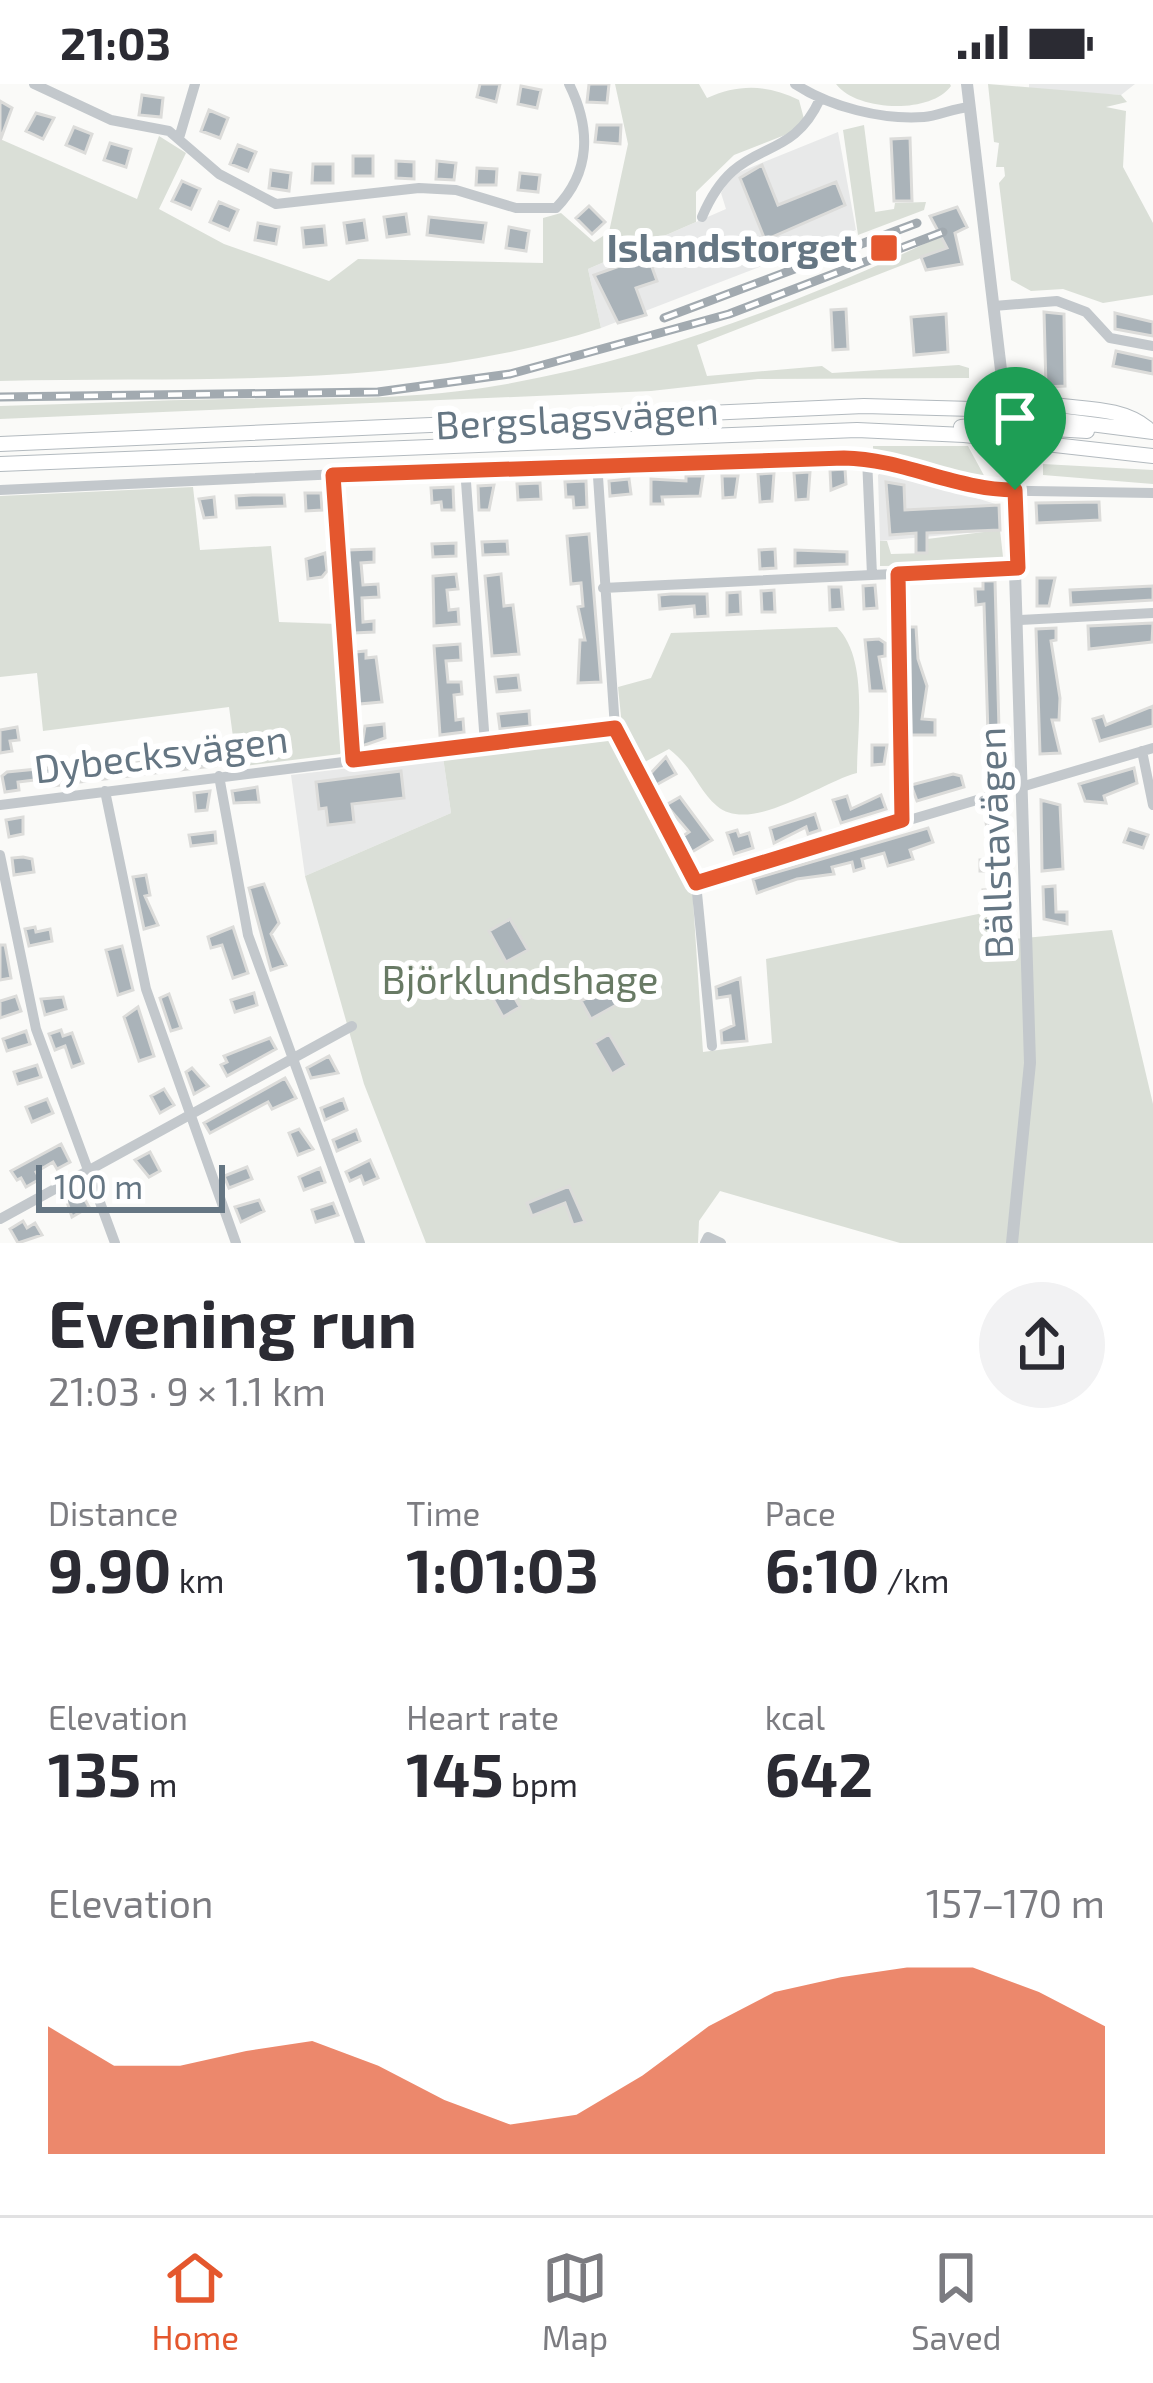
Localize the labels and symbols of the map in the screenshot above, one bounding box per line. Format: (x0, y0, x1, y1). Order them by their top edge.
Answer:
place label: Islandstorget (606, 223, 857, 270)
marker: Islandstorget (868, 232, 900, 264)
pin (964, 367, 1066, 490)
street label: Bergslagsvägen (434, 386, 720, 447)
street label: Dybecksvägen (31, 714, 290, 791)
street label: Bällstavägen (966, 726, 1021, 960)
park label: Björklundshage (382, 955, 658, 1002)
scale bar (36, 1159, 225, 1212)

